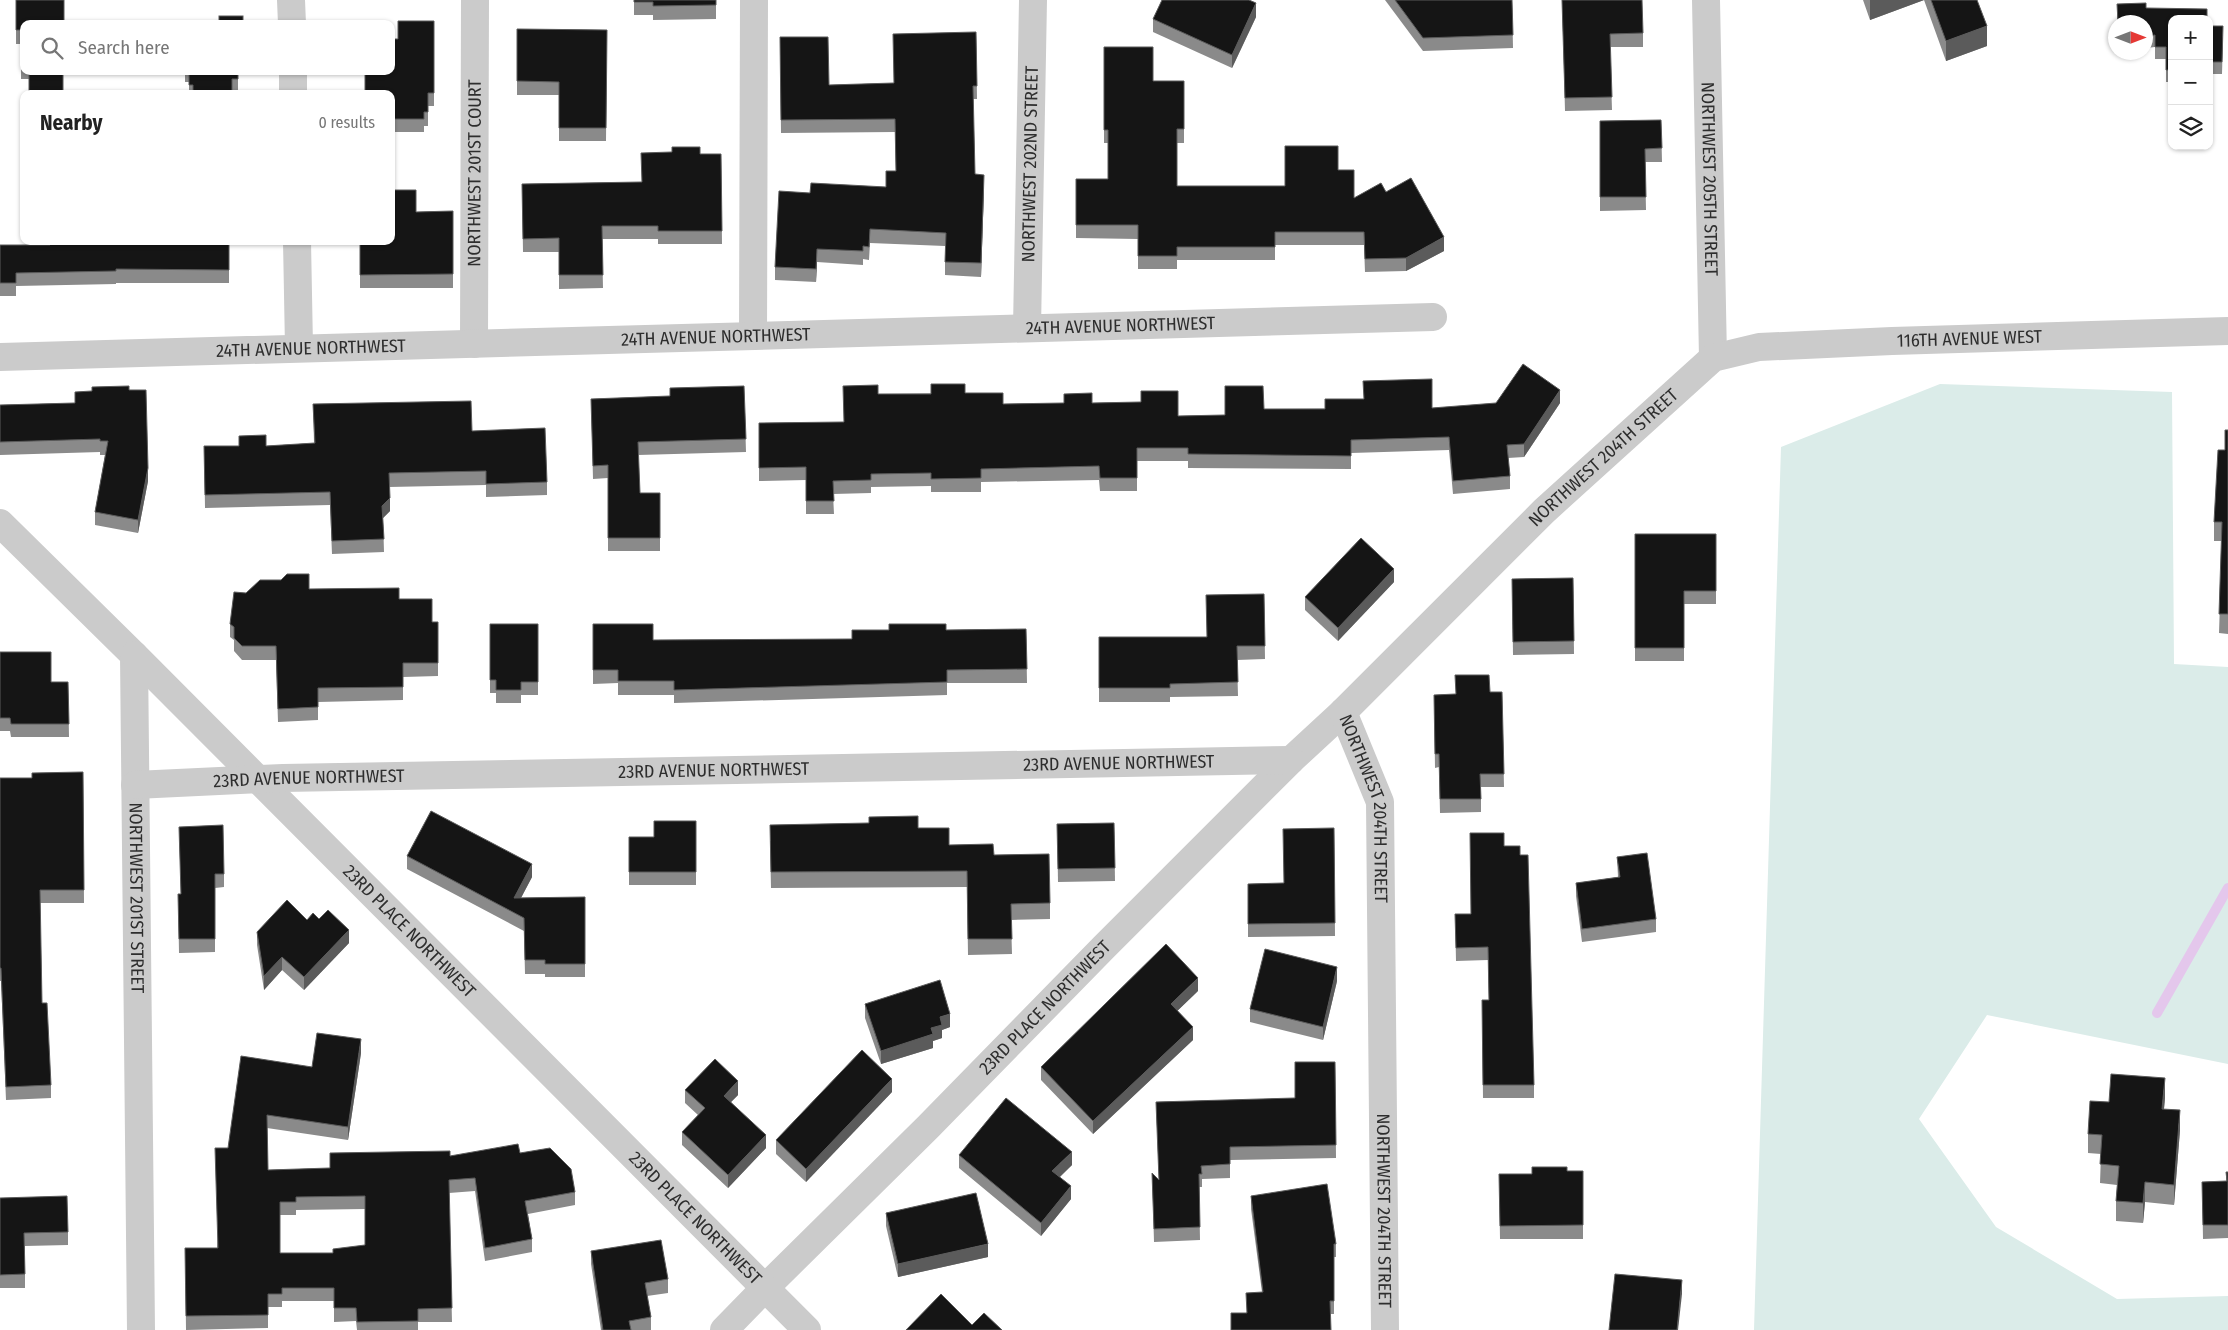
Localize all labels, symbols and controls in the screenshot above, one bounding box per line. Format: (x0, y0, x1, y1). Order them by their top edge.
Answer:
north arrow (2108, 15, 2153, 60)
map controls (2168, 15, 2213, 150)
button: + (2168, 15, 2213, 60)
search box (20, 20, 395, 75)
icon: search (38, 34, 66, 62)
text: Search here (78, 36, 170, 59)
button: − (2168, 60, 2213, 105)
street label: NORTHWEST 202ND STREET (1017, 65, 1043, 262)
street label: NORTHWEST 201ST COURT (463, 79, 486, 267)
street label: NORTHWEST 205TH STREET (1697, 82, 1722, 277)
button: layers (2168, 105, 2213, 150)
text: Nearby (40, 110, 102, 136)
text: 0 results (318, 113, 375, 132)
street label: 24TH AVENUE NORTHWEST (1026, 312, 1216, 339)
street label: 24TH AVENUE NORTHWEST (621, 323, 811, 351)
street label: 116TH AVENUE WEST (1897, 326, 2043, 352)
street label: 24TH AVENUE NORTHWEST (216, 335, 407, 362)
street label: NORTHWEST 204TH STREET (1524, 384, 1683, 531)
street label: NORTHWEST 204TH STREET (1334, 711, 1392, 904)
street label: 23RD AVENUE NORTHWEST (1023, 750, 1215, 776)
street label: 23RD AVENUE NORTHWEST (618, 758, 810, 783)
street label: 23RD AVENUE NORTHWEST (213, 765, 405, 792)
street label: NORTHWEST 201ST STREET (125, 802, 149, 994)
street label: 23RD PLACE NORTHWEST (338, 860, 481, 1003)
street label: 23RD PLACE NORTHWEST (974, 935, 1116, 1079)
street label: NORTHWEST 204TH STREET (1372, 1113, 1396, 1309)
street label: 23RD PLACE NORTHWEST (624, 1147, 767, 1290)

